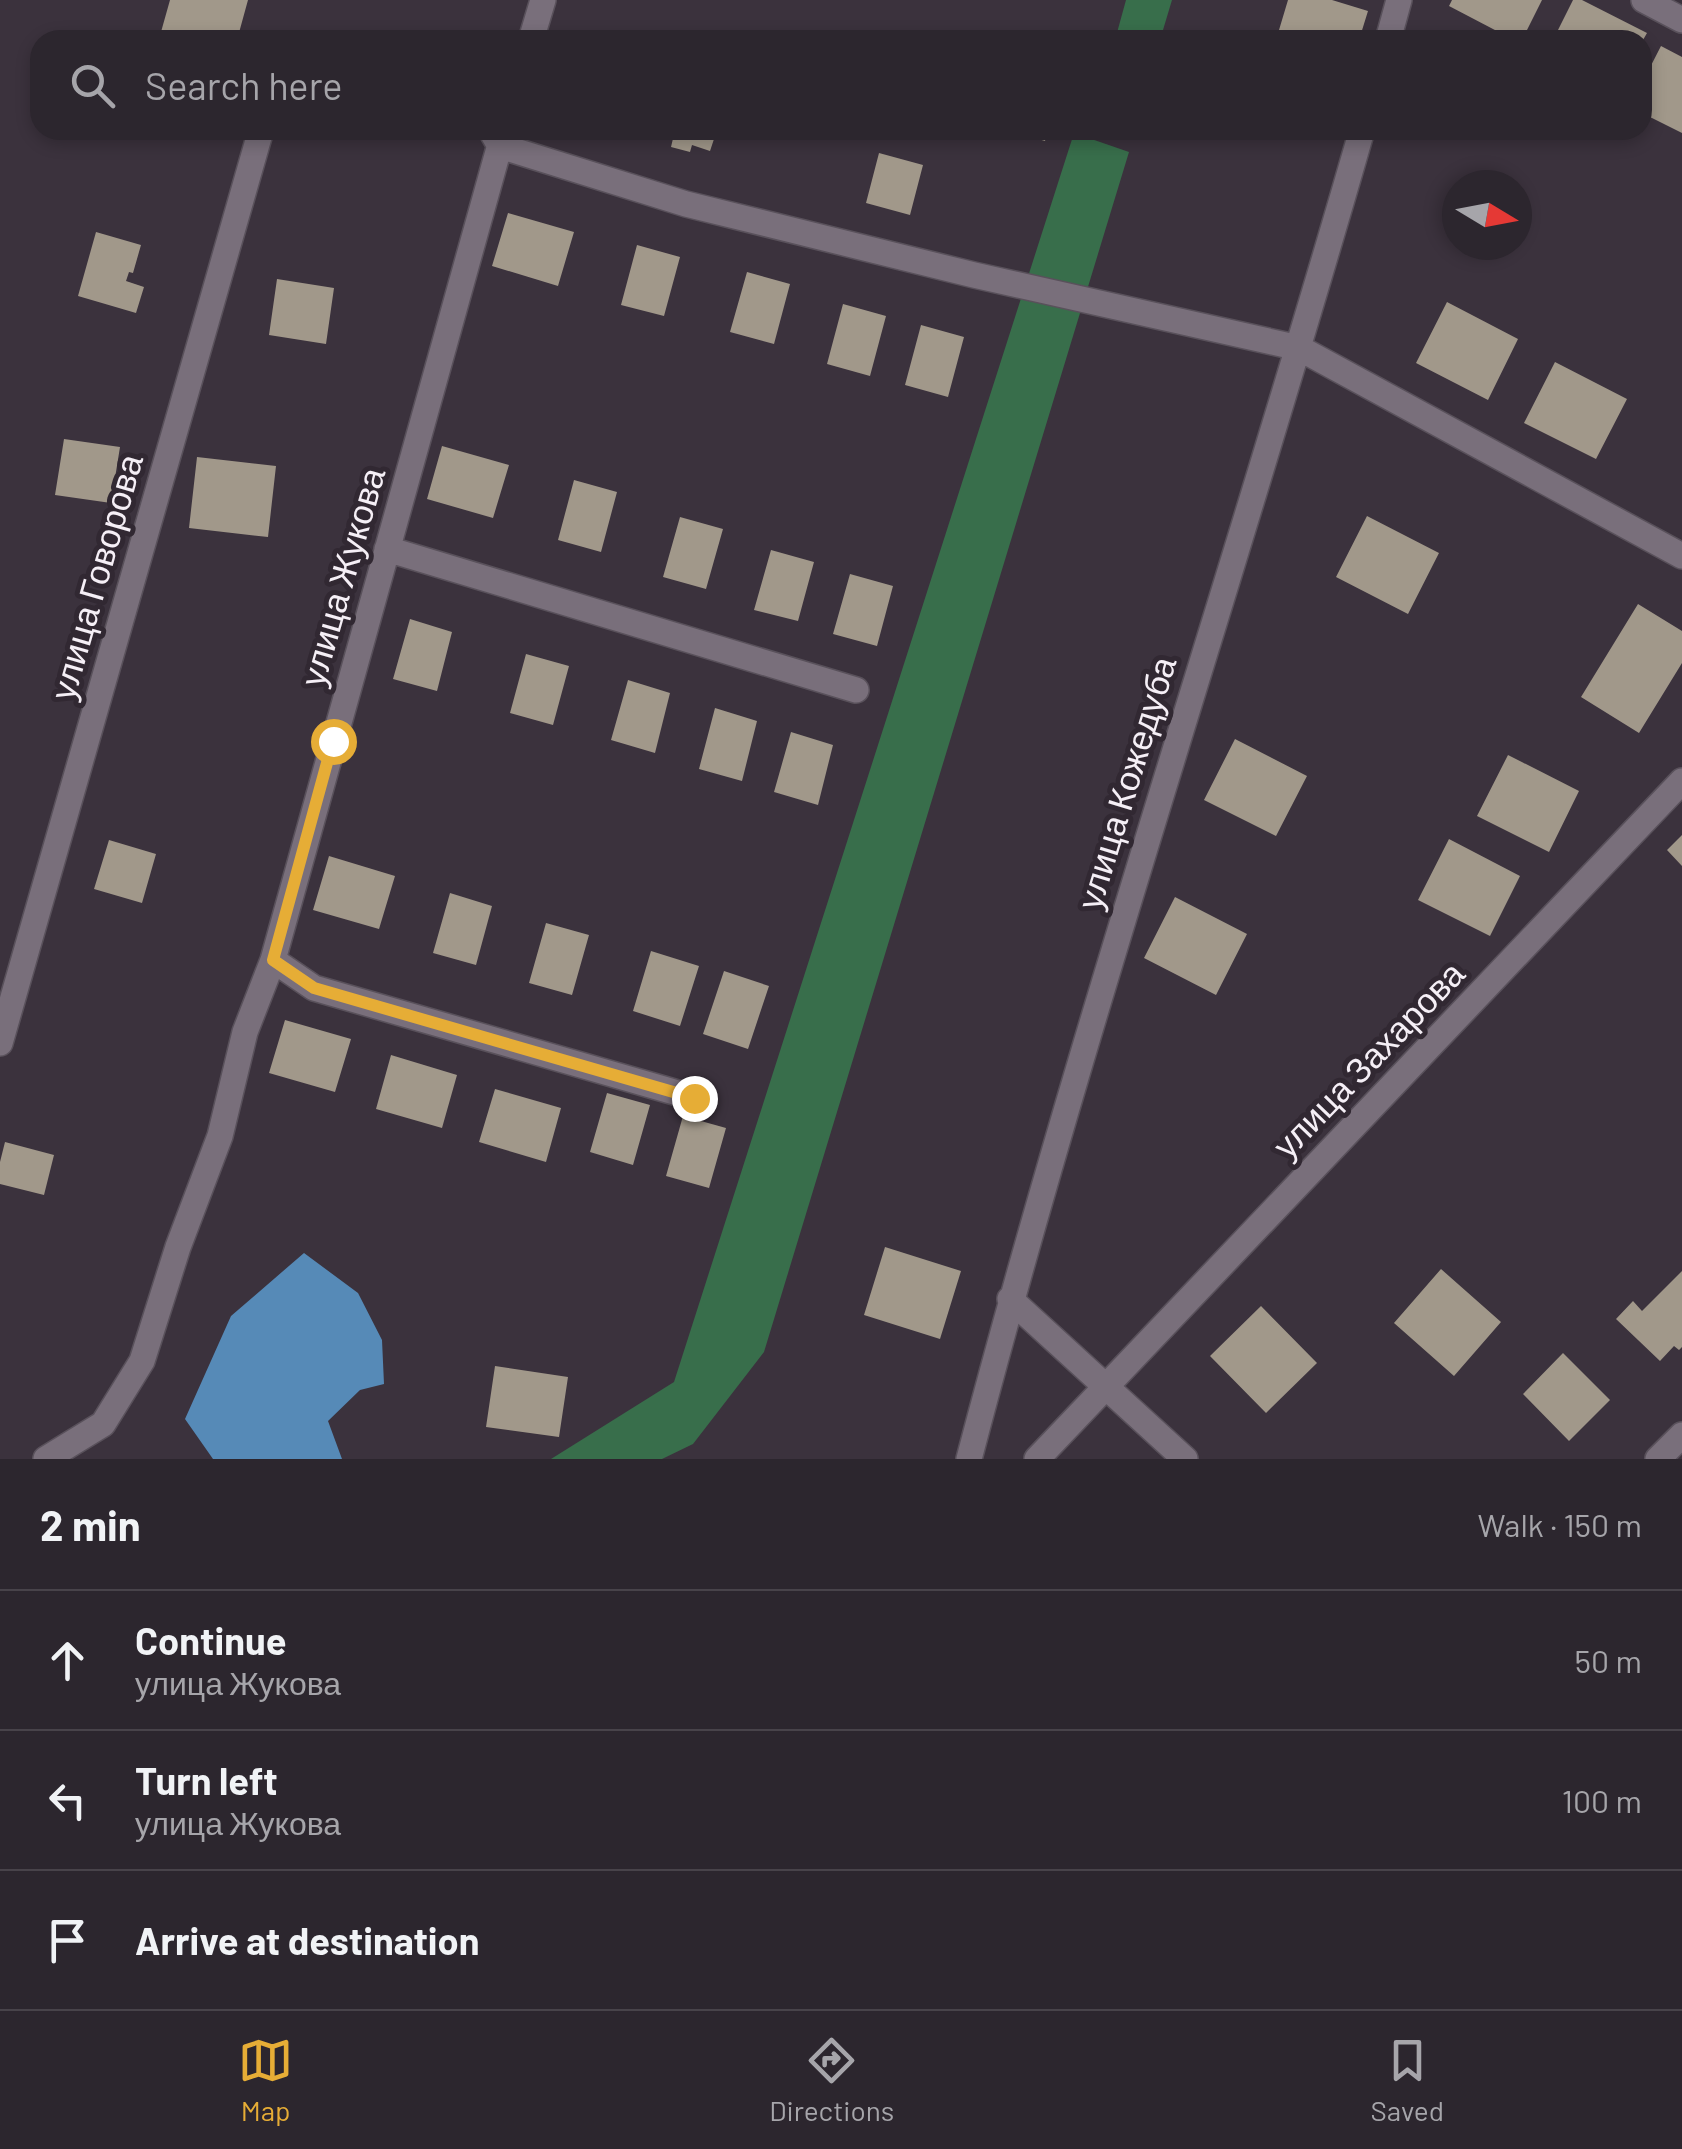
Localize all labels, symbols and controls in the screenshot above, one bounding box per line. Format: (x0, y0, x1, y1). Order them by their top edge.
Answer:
search box (30, 30, 1652, 140)
icon: search (65, 58, 120, 113)
text: Search here (145, 62, 343, 108)
north arrow (1442, 170, 1532, 260)
street label: улица Говорова (40, 448, 150, 704)
street label: улица Жукова (290, 462, 392, 691)
street label: улица Кожедуба (1067, 651, 1184, 914)
route start (311, 719, 357, 765)
street label: улица Захарова (1263, 951, 1472, 1166)
route end (672, 1076, 718, 1122)
text: 2 min (40, 1499, 141, 1549)
text: Walk · 150 m (1478, 1505, 1642, 1543)
text: Continue (135, 1617, 286, 1663)
icon: ahead (40, 1633, 95, 1688)
text: 50 m (1575, 1641, 1642, 1679)
text: улица Жукова (135, 1663, 341, 1701)
text: Turn left (135, 1757, 278, 1803)
icon: left (40, 1773, 95, 1828)
text: 100 m (1562, 1781, 1642, 1819)
text: улица Жукова (135, 1803, 341, 1841)
icon: arrive (40, 1913, 95, 1968)
text: Arrive at destination (135, 1917, 480, 1963)
tab: Map (238, 2033, 293, 2127)
tab: Directions (769, 2033, 894, 2127)
tab: Saved (1370, 2033, 1444, 2127)

